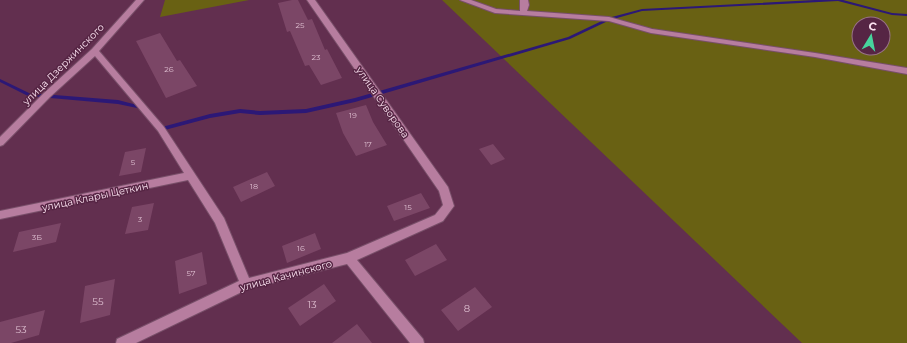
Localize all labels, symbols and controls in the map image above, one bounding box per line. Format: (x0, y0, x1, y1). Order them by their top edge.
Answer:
north arrow (851, 16, 891, 56)
text: С (868, 19, 878, 34)
house number: 25 (295, 20, 305, 30)
street label: улица Дзержинского (19, 21, 107, 109)
house number: 23 (311, 52, 321, 62)
street label: улица Суворова (353, 63, 412, 140)
house number: 26 (164, 64, 174, 74)
house number: 19 (349, 110, 357, 120)
house number: 17 (364, 139, 372, 149)
house number: 5 (131, 157, 136, 167)
street label: улица Клары Цеткин (40, 179, 149, 214)
house number: 18 (250, 181, 258, 191)
house number: 15 (404, 202, 412, 212)
house number: 3 (138, 214, 143, 224)
house number: 3Б (32, 232, 42, 242)
house number: 16 (297, 243, 305, 253)
street label: улица Качинского (238, 257, 334, 294)
house number: 57 (186, 268, 196, 278)
house number: 55 (92, 295, 104, 308)
house number: 13 (307, 298, 317, 311)
house number: 8 (464, 302, 470, 315)
house number: 53 (15, 323, 27, 336)

